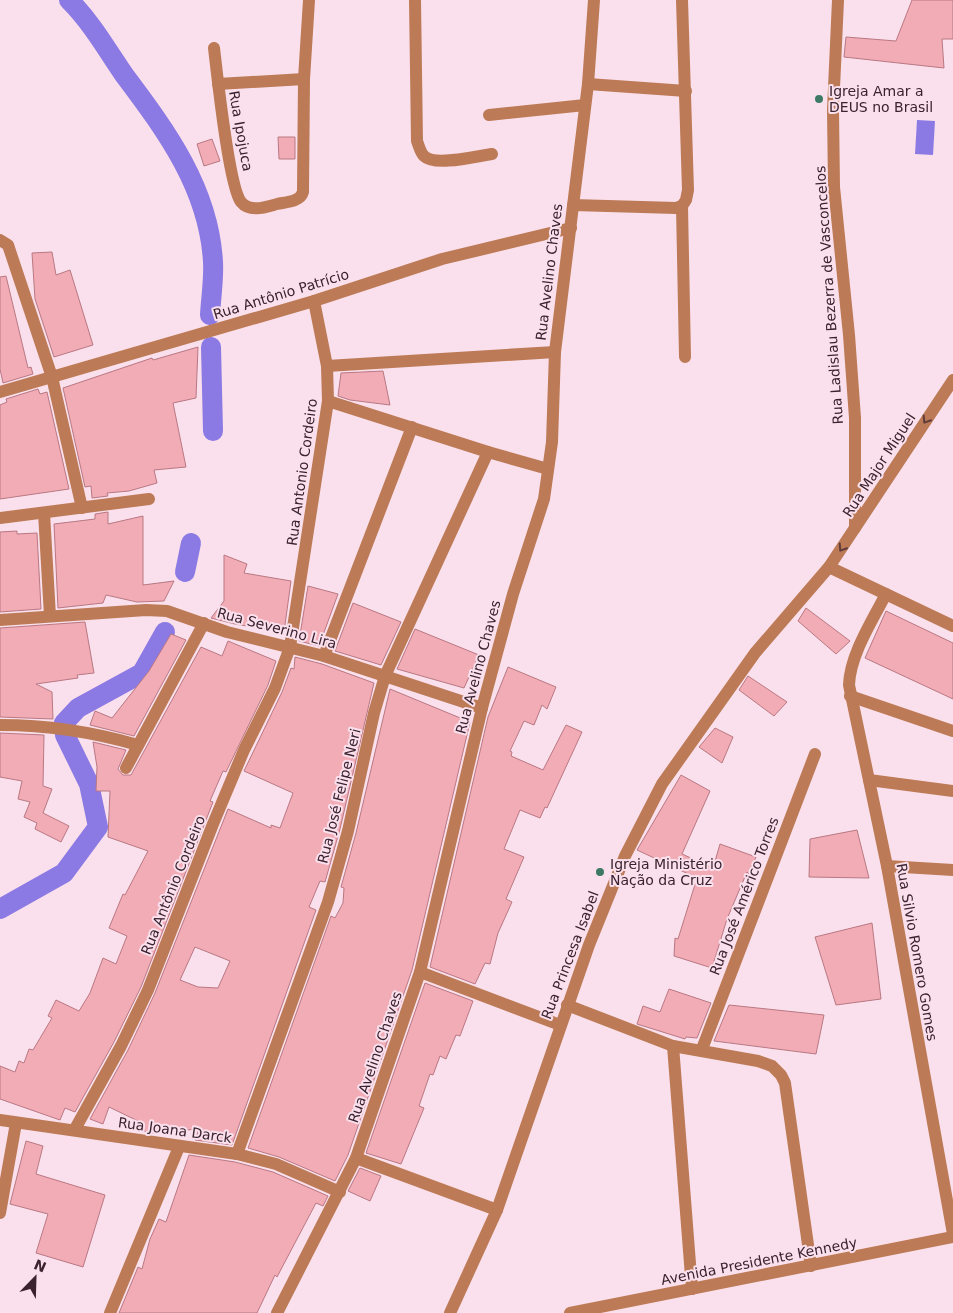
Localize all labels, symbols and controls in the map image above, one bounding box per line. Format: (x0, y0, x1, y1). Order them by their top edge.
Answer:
place label: Igreja Amar a DEUS no Brasil (829, 83, 933, 115)
street label: Rua Ipojuca (226, 89, 256, 173)
marker: Igreja Amar a DEUS no Brasil (813, 93, 825, 105)
street label: Rua Ladislau Bezerra de Vasconcelos (812, 165, 846, 425)
street label: Rua Avelino Chaves (533, 203, 565, 341)
street label: Rua Antônio Patrício (211, 266, 351, 322)
street label: Rua Antonio Cordeiro (284, 397, 320, 547)
street label: Rua Major Miguel (839, 410, 919, 520)
one-way arrow (923, 415, 932, 424)
one-way arrow (839, 542, 848, 551)
street label: Rua Avelino Chaves (452, 598, 504, 736)
street label: Rua Severino Lira (216, 604, 338, 652)
street label: Rua José Felipe Neri (314, 727, 364, 865)
street label: Rua Antônio Cordeiro (138, 813, 208, 957)
street label: Rua José Américo Torres (706, 815, 782, 977)
place label: Igreja Ministério Nação da Cruz (610, 856, 722, 888)
street label: Rua Silvio Romero Gomes (893, 862, 941, 1042)
marker: Igreja Ministério Nação da Cruz (594, 866, 606, 878)
street label: Rua Princesa Isabel (538, 889, 602, 1021)
street label: Rua Avelino Chaves (345, 989, 405, 1125)
street label: Rua Joana Darck (117, 1114, 234, 1146)
street label: Avenida Presidente Kennedy (660, 1234, 858, 1288)
north arrow (10, 1253, 60, 1303)
text: N (32, 1256, 49, 1276)

